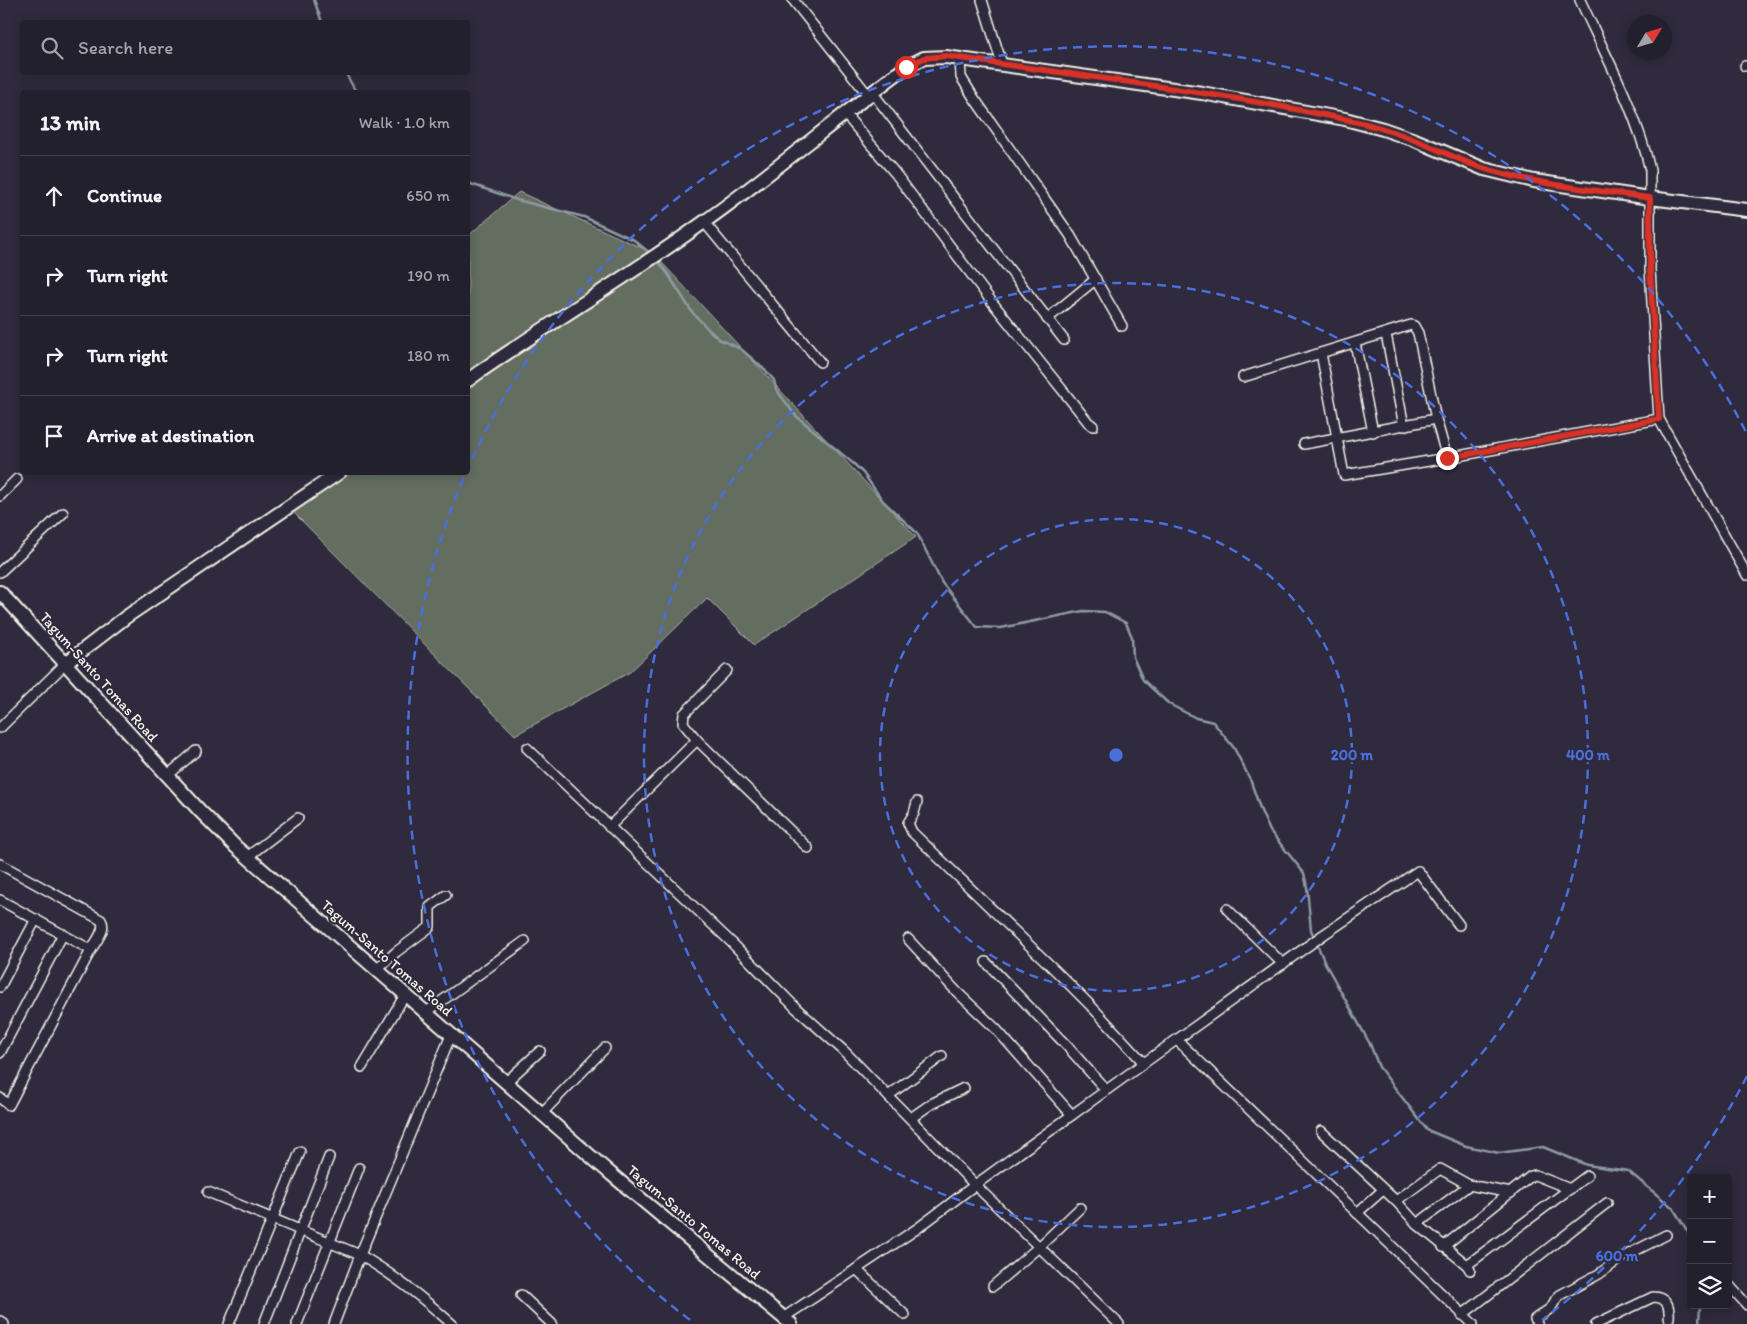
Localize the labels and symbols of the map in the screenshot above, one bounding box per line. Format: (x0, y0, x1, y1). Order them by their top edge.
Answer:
north arrow (1627, 15, 1672, 60)
route start (895, 56, 918, 79)
route end (1436, 447, 1459, 470)
street label: Tagum-Santo Tomas Road (36, 608, 163, 746)
centre of rings (1107, 746, 1125, 764)
text: 200 m (1331, 746, 1374, 764)
text: 400 m (1566, 746, 1610, 764)
street label: Tagum-Santo Tomas Road (318, 896, 457, 1021)
street label: Tagum-Santo Tomas Road (624, 1161, 765, 1284)
text: 600 m (1596, 1247, 1639, 1265)

